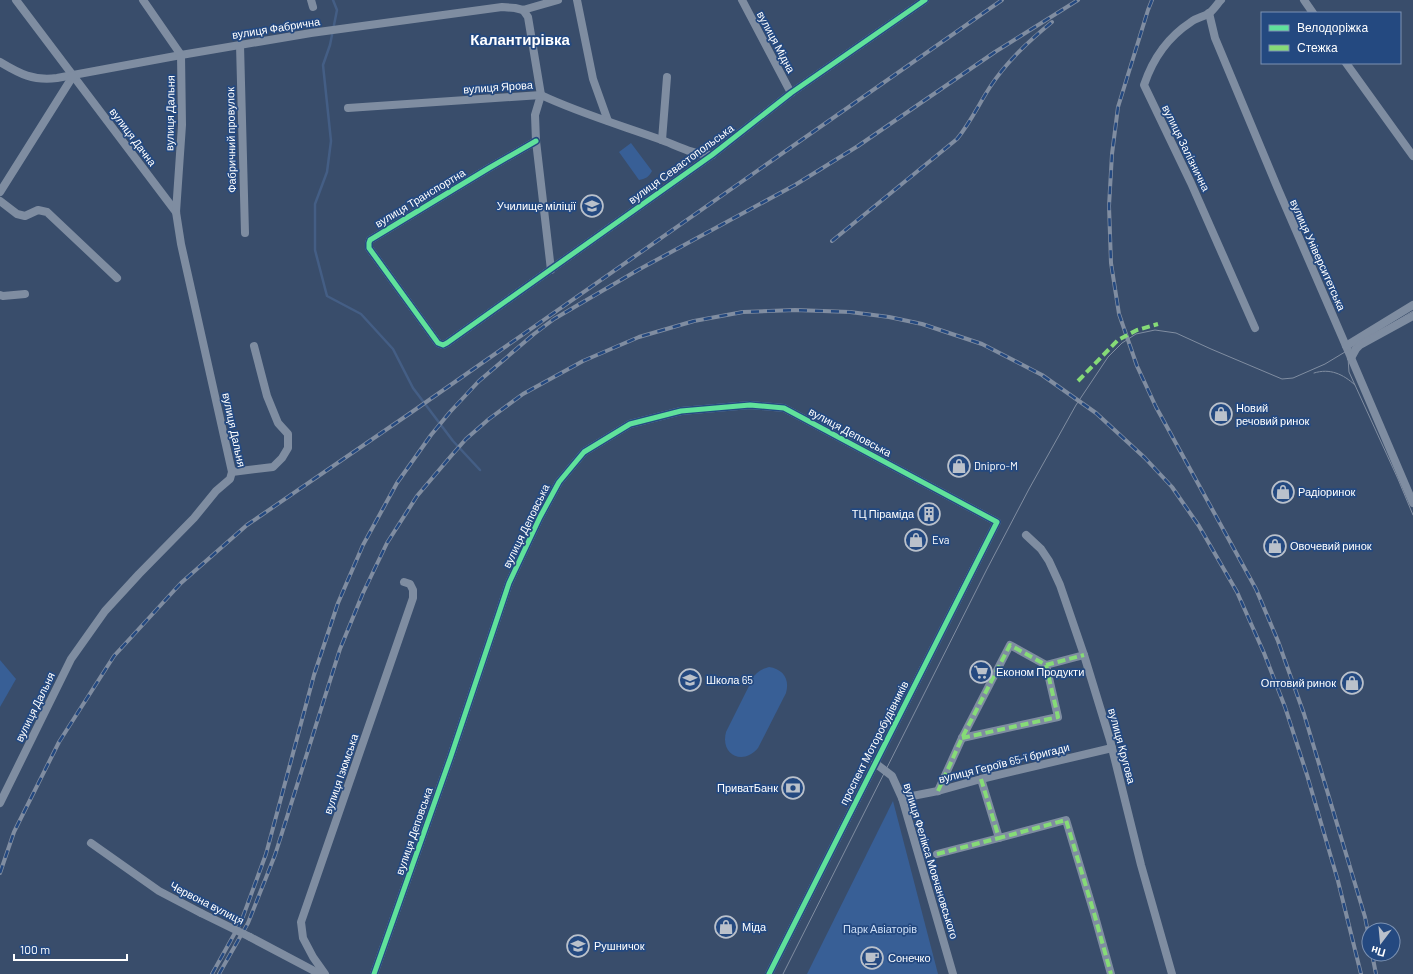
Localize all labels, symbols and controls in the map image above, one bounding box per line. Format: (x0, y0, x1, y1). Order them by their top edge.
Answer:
street label: вулиця Мідна (755, 9, 799, 76)
legend (1261, 12, 1401, 64)
street label: вулиця Фабрична (231, 14, 322, 41)
text: Велодоріжка (1297, 20, 1368, 35)
district label: Калантирівка (470, 30, 570, 48)
text: Стежка (1297, 40, 1338, 54)
street label: вулиця Дальня (162, 75, 177, 151)
street label: вулиця Ярова (463, 78, 534, 95)
street label: Фабричний провулок (223, 87, 238, 193)
street label: вулиця Залізнична (1160, 102, 1213, 194)
street label: вулиця Дачна (107, 105, 160, 169)
street label: вулиця Севастопольська (626, 121, 736, 206)
street label: вулиця Транспортна (372, 165, 468, 230)
school or university icon: Училище міліції (579, 193, 605, 219)
street label: вулиця Університетська (1288, 197, 1349, 313)
place label: Училище міліції (497, 199, 576, 212)
street label: вулиця Дальня (220, 392, 249, 468)
shop icon: Новий речовий ринок (1208, 401, 1234, 427)
place label: Новий речовий ринок (1236, 401, 1310, 427)
street label: вулиця Деповська (807, 404, 895, 459)
shop icon: Dnipro-M (946, 453, 972, 479)
place label: Dnipro-M (974, 459, 1018, 472)
shop icon: Радіоринок (1270, 479, 1296, 505)
street label: вулиця Деповська (500, 481, 552, 570)
place label: Радіоринок (1298, 485, 1356, 498)
building icon: ТЦ Піраміда (916, 501, 942, 527)
place label: ТЦ Піраміда (852, 507, 915, 520)
shop icon: Eva (903, 527, 929, 553)
place label: Eva (932, 533, 949, 546)
shop icon: Овочевий ринок (1262, 533, 1288, 559)
place label: Овочевий ринок (1290, 539, 1372, 552)
supermarket icon: Економ Продукти (968, 659, 994, 685)
place label: Економ Продукти (996, 665, 1084, 678)
school or university icon: Школа 65 (677, 667, 703, 693)
street label: вулиця Дальня (12, 670, 57, 744)
shop icon: Оптовий ринок (1339, 670, 1365, 696)
place label: Школа 65 (706, 673, 753, 686)
place label: Оптовий ринок (1261, 676, 1336, 689)
street label: проспект Моторобудівників (837, 678, 911, 807)
street label: вулиця Кругова (1106, 707, 1139, 786)
street label: вулиця Ізюмська (321, 731, 361, 816)
street label: вулиця Героїв 65-ї бригади (937, 740, 1071, 785)
bank icon: ПриватБанк (780, 775, 806, 801)
place label: ПриватБанк (717, 781, 778, 794)
street label: вулиця Фелікса Мовчановського (902, 781, 961, 940)
street label: вулиця Деповська (392, 785, 435, 876)
street label: Червона вулиця (168, 878, 247, 927)
shop icon: Міда (713, 914, 739, 940)
place label: Міда (742, 920, 767, 933)
park label: Парк Авіаторів (843, 922, 917, 935)
north arrow (1361, 922, 1401, 962)
school or university icon: Рушничок (565, 933, 591, 959)
scale bar (14, 936, 127, 962)
place label: Рушничок (594, 939, 645, 952)
text: 100 m (20, 942, 50, 956)
text: Пн (1369, 944, 1387, 960)
cafe icon: Сонечко (859, 945, 885, 971)
place label: Сонечко (888, 951, 931, 964)

